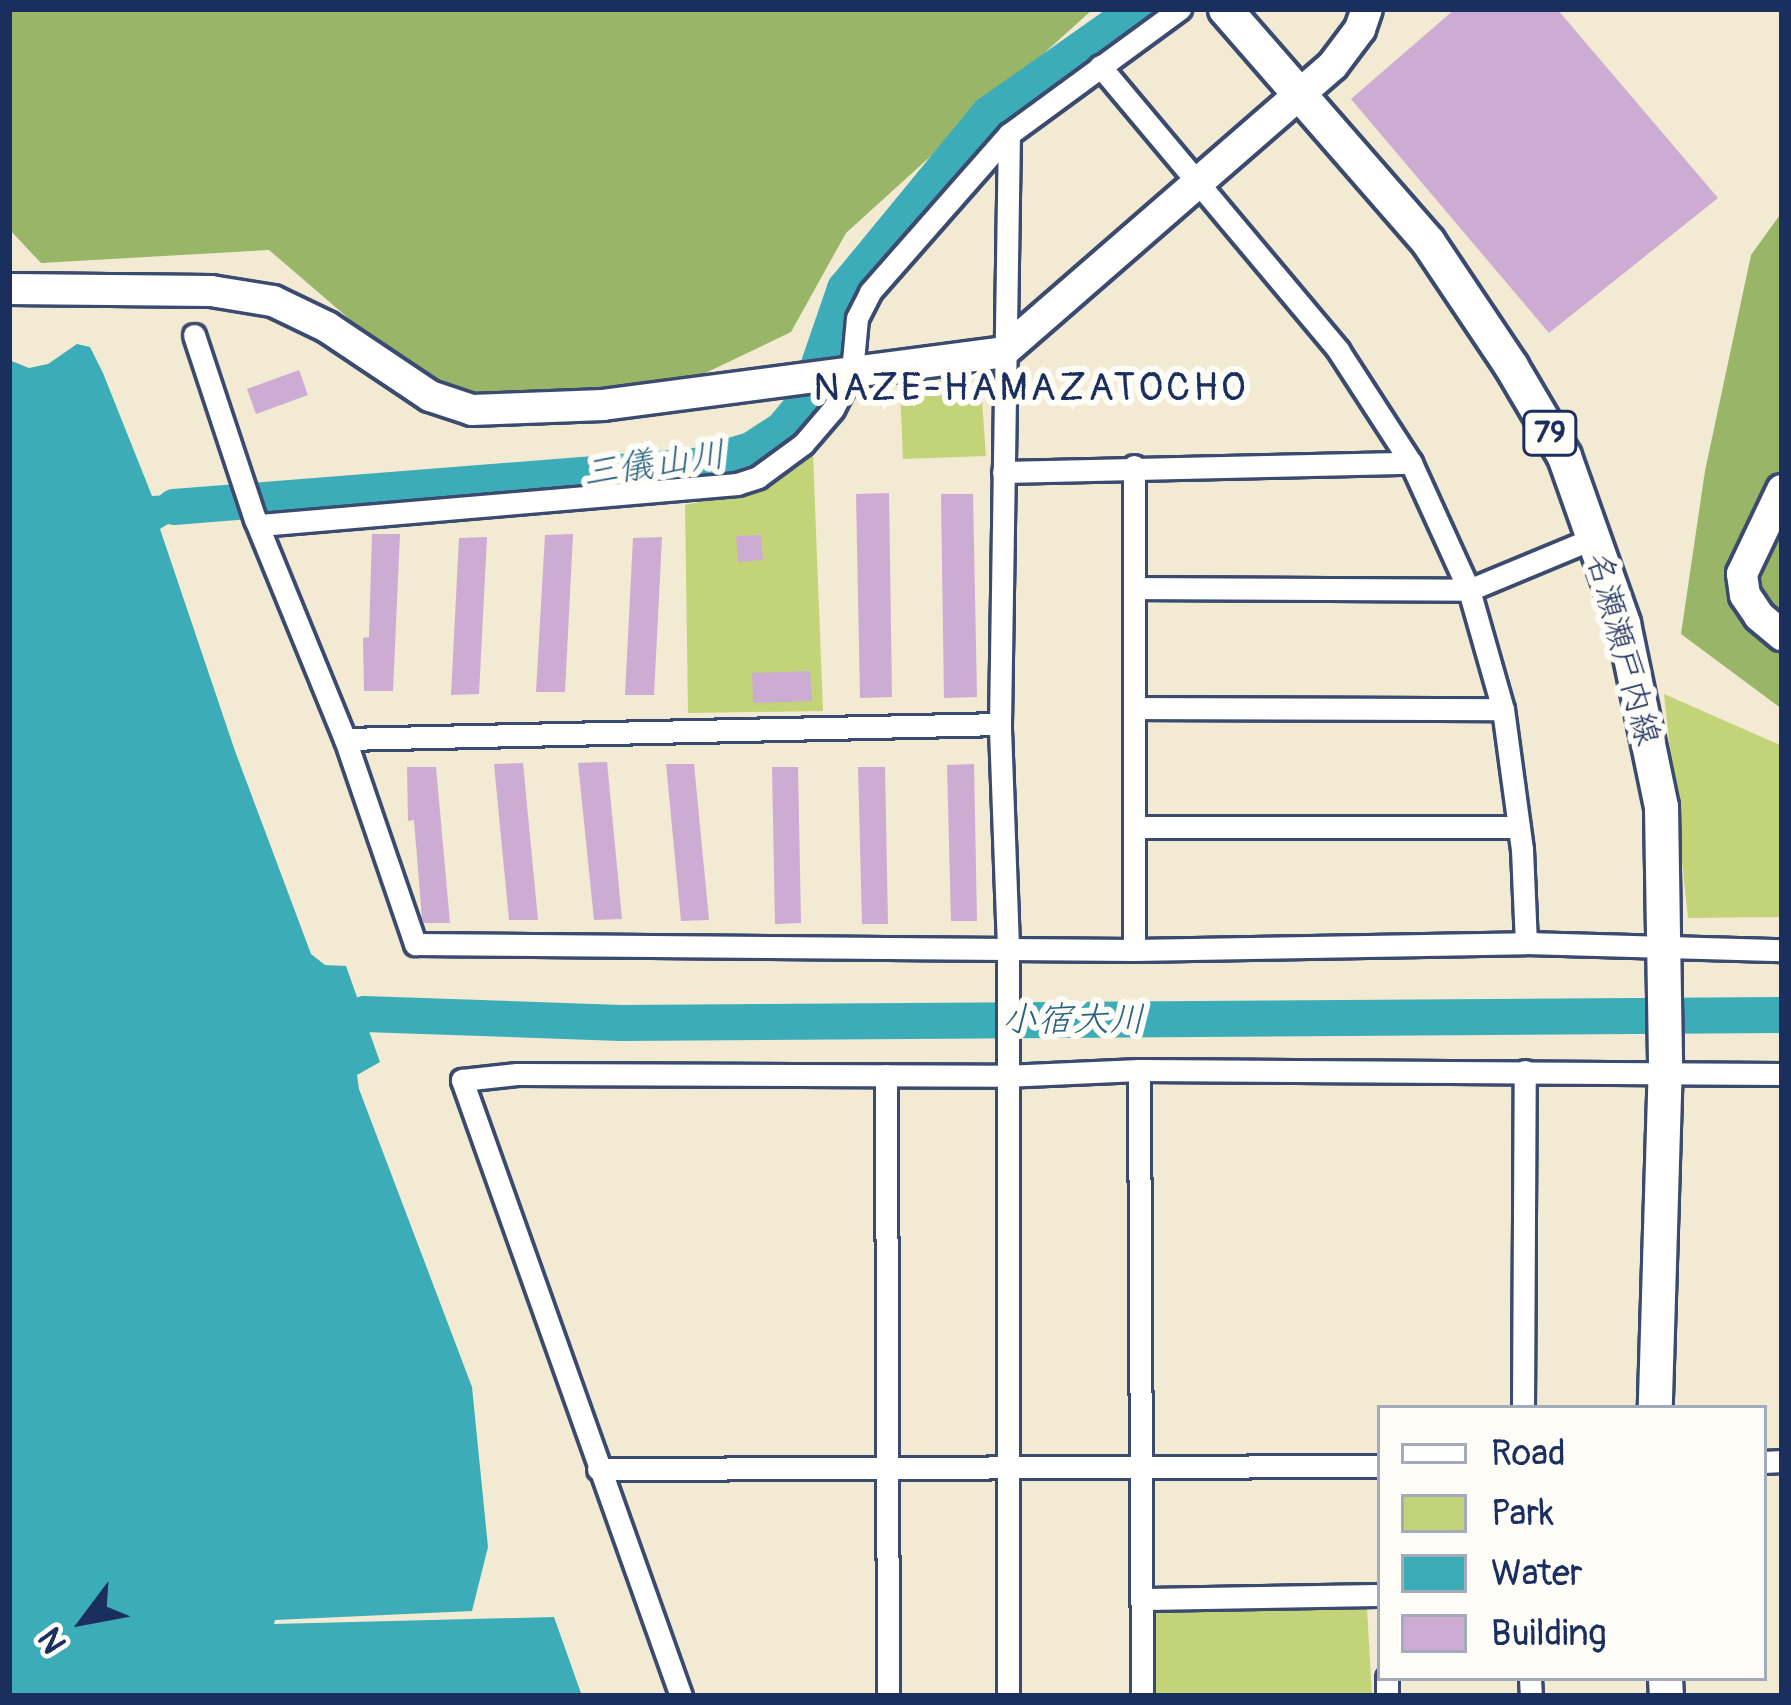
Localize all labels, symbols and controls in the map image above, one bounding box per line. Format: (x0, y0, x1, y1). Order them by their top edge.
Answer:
district label: NAZE-HAMAZATOCHO (813, 365, 1249, 411)
road number: 79 (1520, 409, 1580, 457)
water label: 三儀山川 (580, 433, 728, 495)
street label: 名瀬瀬戸内線 (1578, 548, 1668, 750)
water label: 小宿大川 (1001, 998, 1145, 1042)
legend (1377, 1405, 1767, 1681)
text: Road (1491, 1431, 1566, 1476)
text: Park (1491, 1491, 1554, 1536)
text: Water (1491, 1551, 1583, 1596)
north arrow (24, 1561, 144, 1681)
text: Building (1491, 1611, 1607, 1656)
text: N (30, 1620, 76, 1661)

